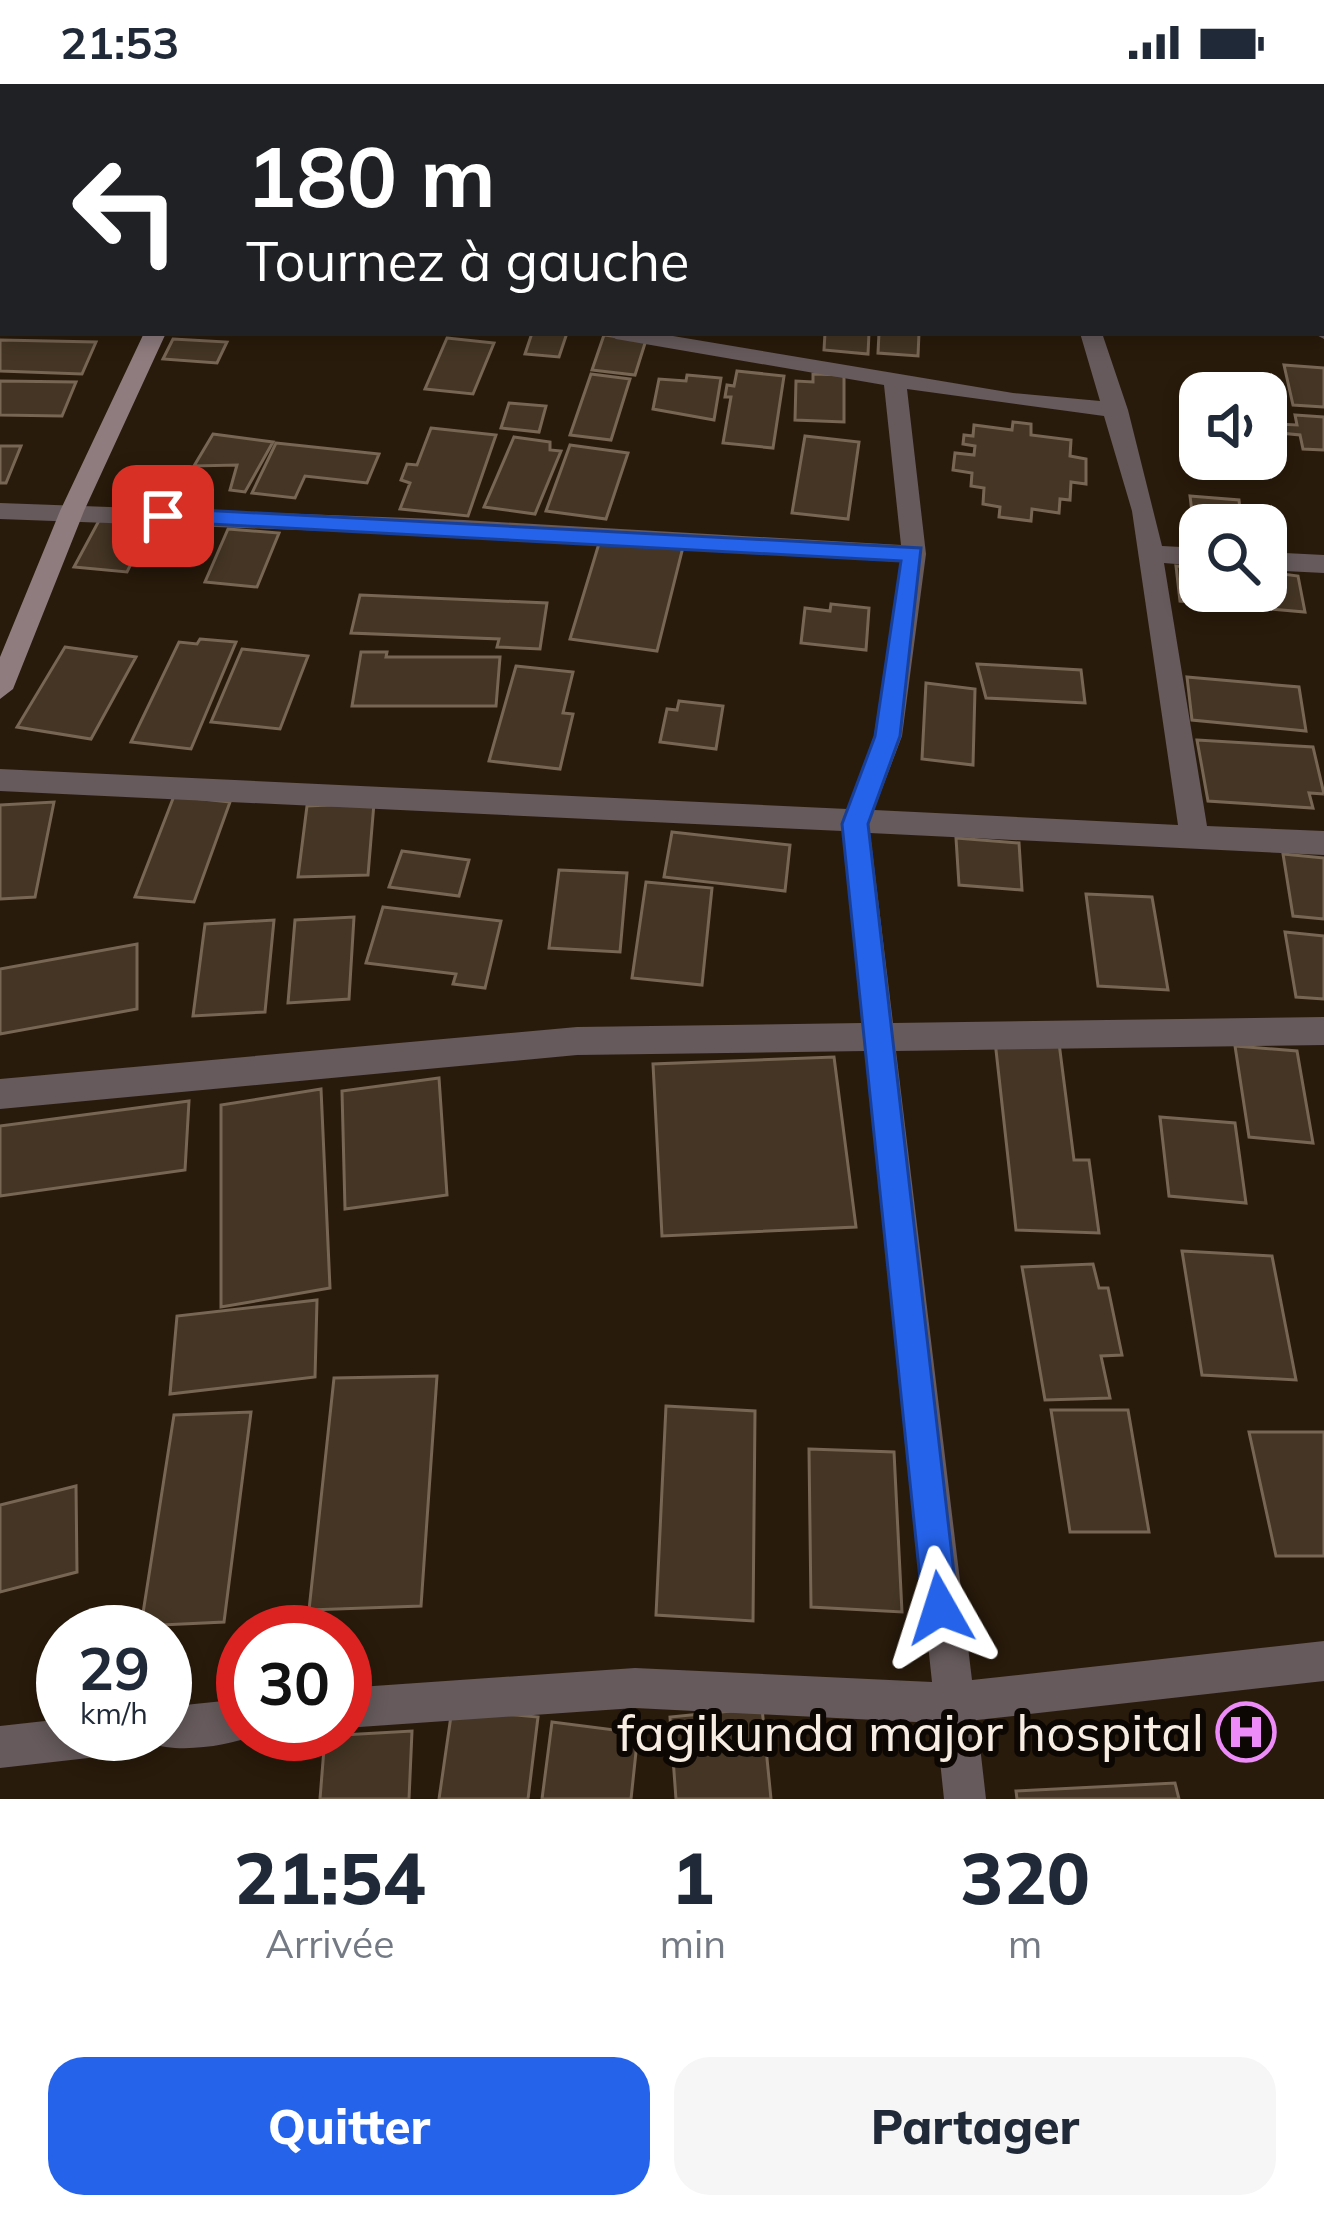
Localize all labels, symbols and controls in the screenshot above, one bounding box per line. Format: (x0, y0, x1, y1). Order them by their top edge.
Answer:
text: 21:53 (60, 14, 179, 70)
text: 180 m (246, 123, 496, 228)
icon: left (48, 132, 204, 288)
text: Tournez à gauche (246, 227, 689, 295)
map controls (1179, 372, 1287, 612)
button: sound (1179, 372, 1287, 480)
pin (112, 465, 214, 567)
icon: arrive (130, 483, 196, 549)
button: search (1179, 504, 1287, 612)
position arrow (877, 1545, 1003, 1671)
speed limit sign: 30 (216, 1605, 372, 1761)
text: 29 (78, 1630, 150, 1705)
text: km/h (80, 1694, 148, 1732)
place label: fagikunda major hospital (617, 1700, 1204, 1764)
hospital icon: fagikunda major hospital (1215, 1701, 1277, 1763)
text: 21:54 (234, 1832, 426, 1922)
text: 1 (671, 1832, 715, 1922)
text: 320 (960, 1832, 1090, 1922)
text: Arrivée (265, 1919, 394, 1968)
text: min (660, 1919, 726, 1968)
text: m (1008, 1919, 1042, 1968)
button: Quitter (48, 2057, 650, 2195)
button: Partager (674, 2057, 1276, 2195)

